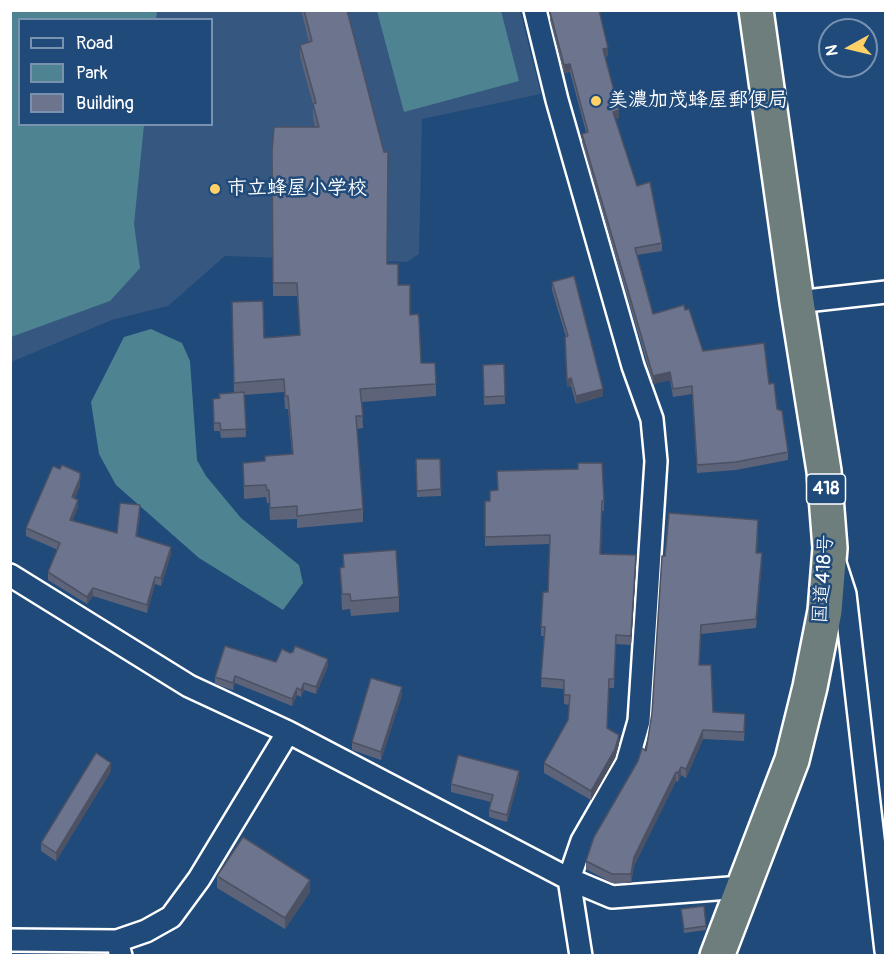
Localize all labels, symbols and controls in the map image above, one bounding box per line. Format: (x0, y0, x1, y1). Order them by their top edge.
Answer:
legend (18, 18, 213, 126)
north arrow (818, 18, 878, 78)
text: Road (76, 32, 113, 55)
text: N (822, 43, 843, 57)
text: Park (76, 62, 108, 85)
place label: 美濃加茂蜂屋郵便局 (608, 89, 788, 113)
text: Building (76, 92, 134, 115)
marker: 美濃加茂蜂屋郵便局 (589, 94, 603, 108)
place label: 市立蜂屋小学校 (227, 177, 367, 201)
marker: 市立蜂屋小学校 (208, 182, 222, 196)
road number: 418 (806, 474, 846, 504)
street label: 国道418号 (809, 534, 839, 624)

